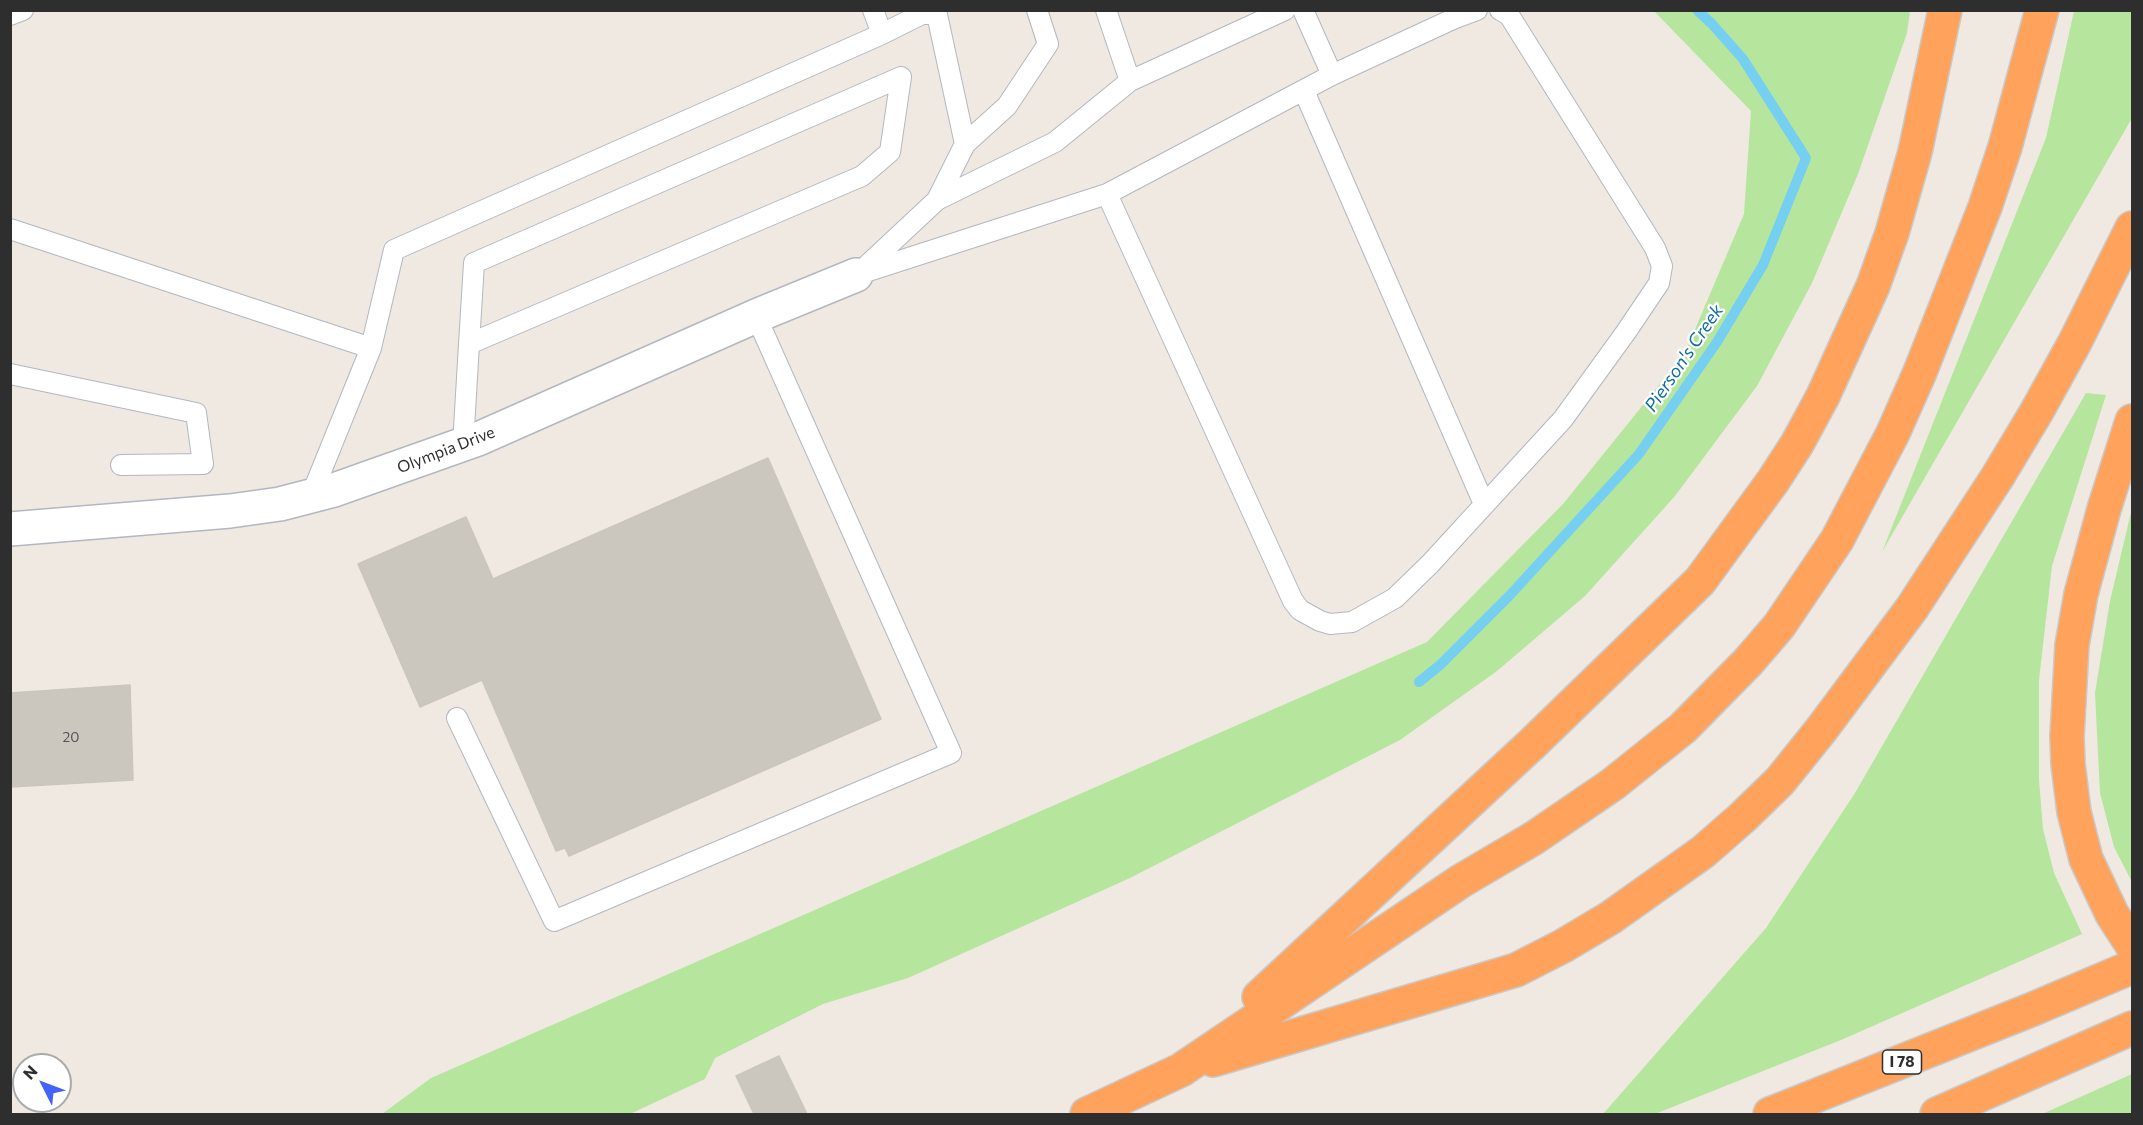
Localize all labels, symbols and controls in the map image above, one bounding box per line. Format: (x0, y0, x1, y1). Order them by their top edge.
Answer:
water label: Pierson's Creek (1640, 300, 1728, 416)
street label: Olympia Drive (394, 423, 498, 477)
house number: 20 (63, 729, 79, 745)
road number: I 78 (1882, 1050, 1922, 1074)
north arrow (12, 1053, 72, 1113)
text: N (19, 1061, 41, 1083)

